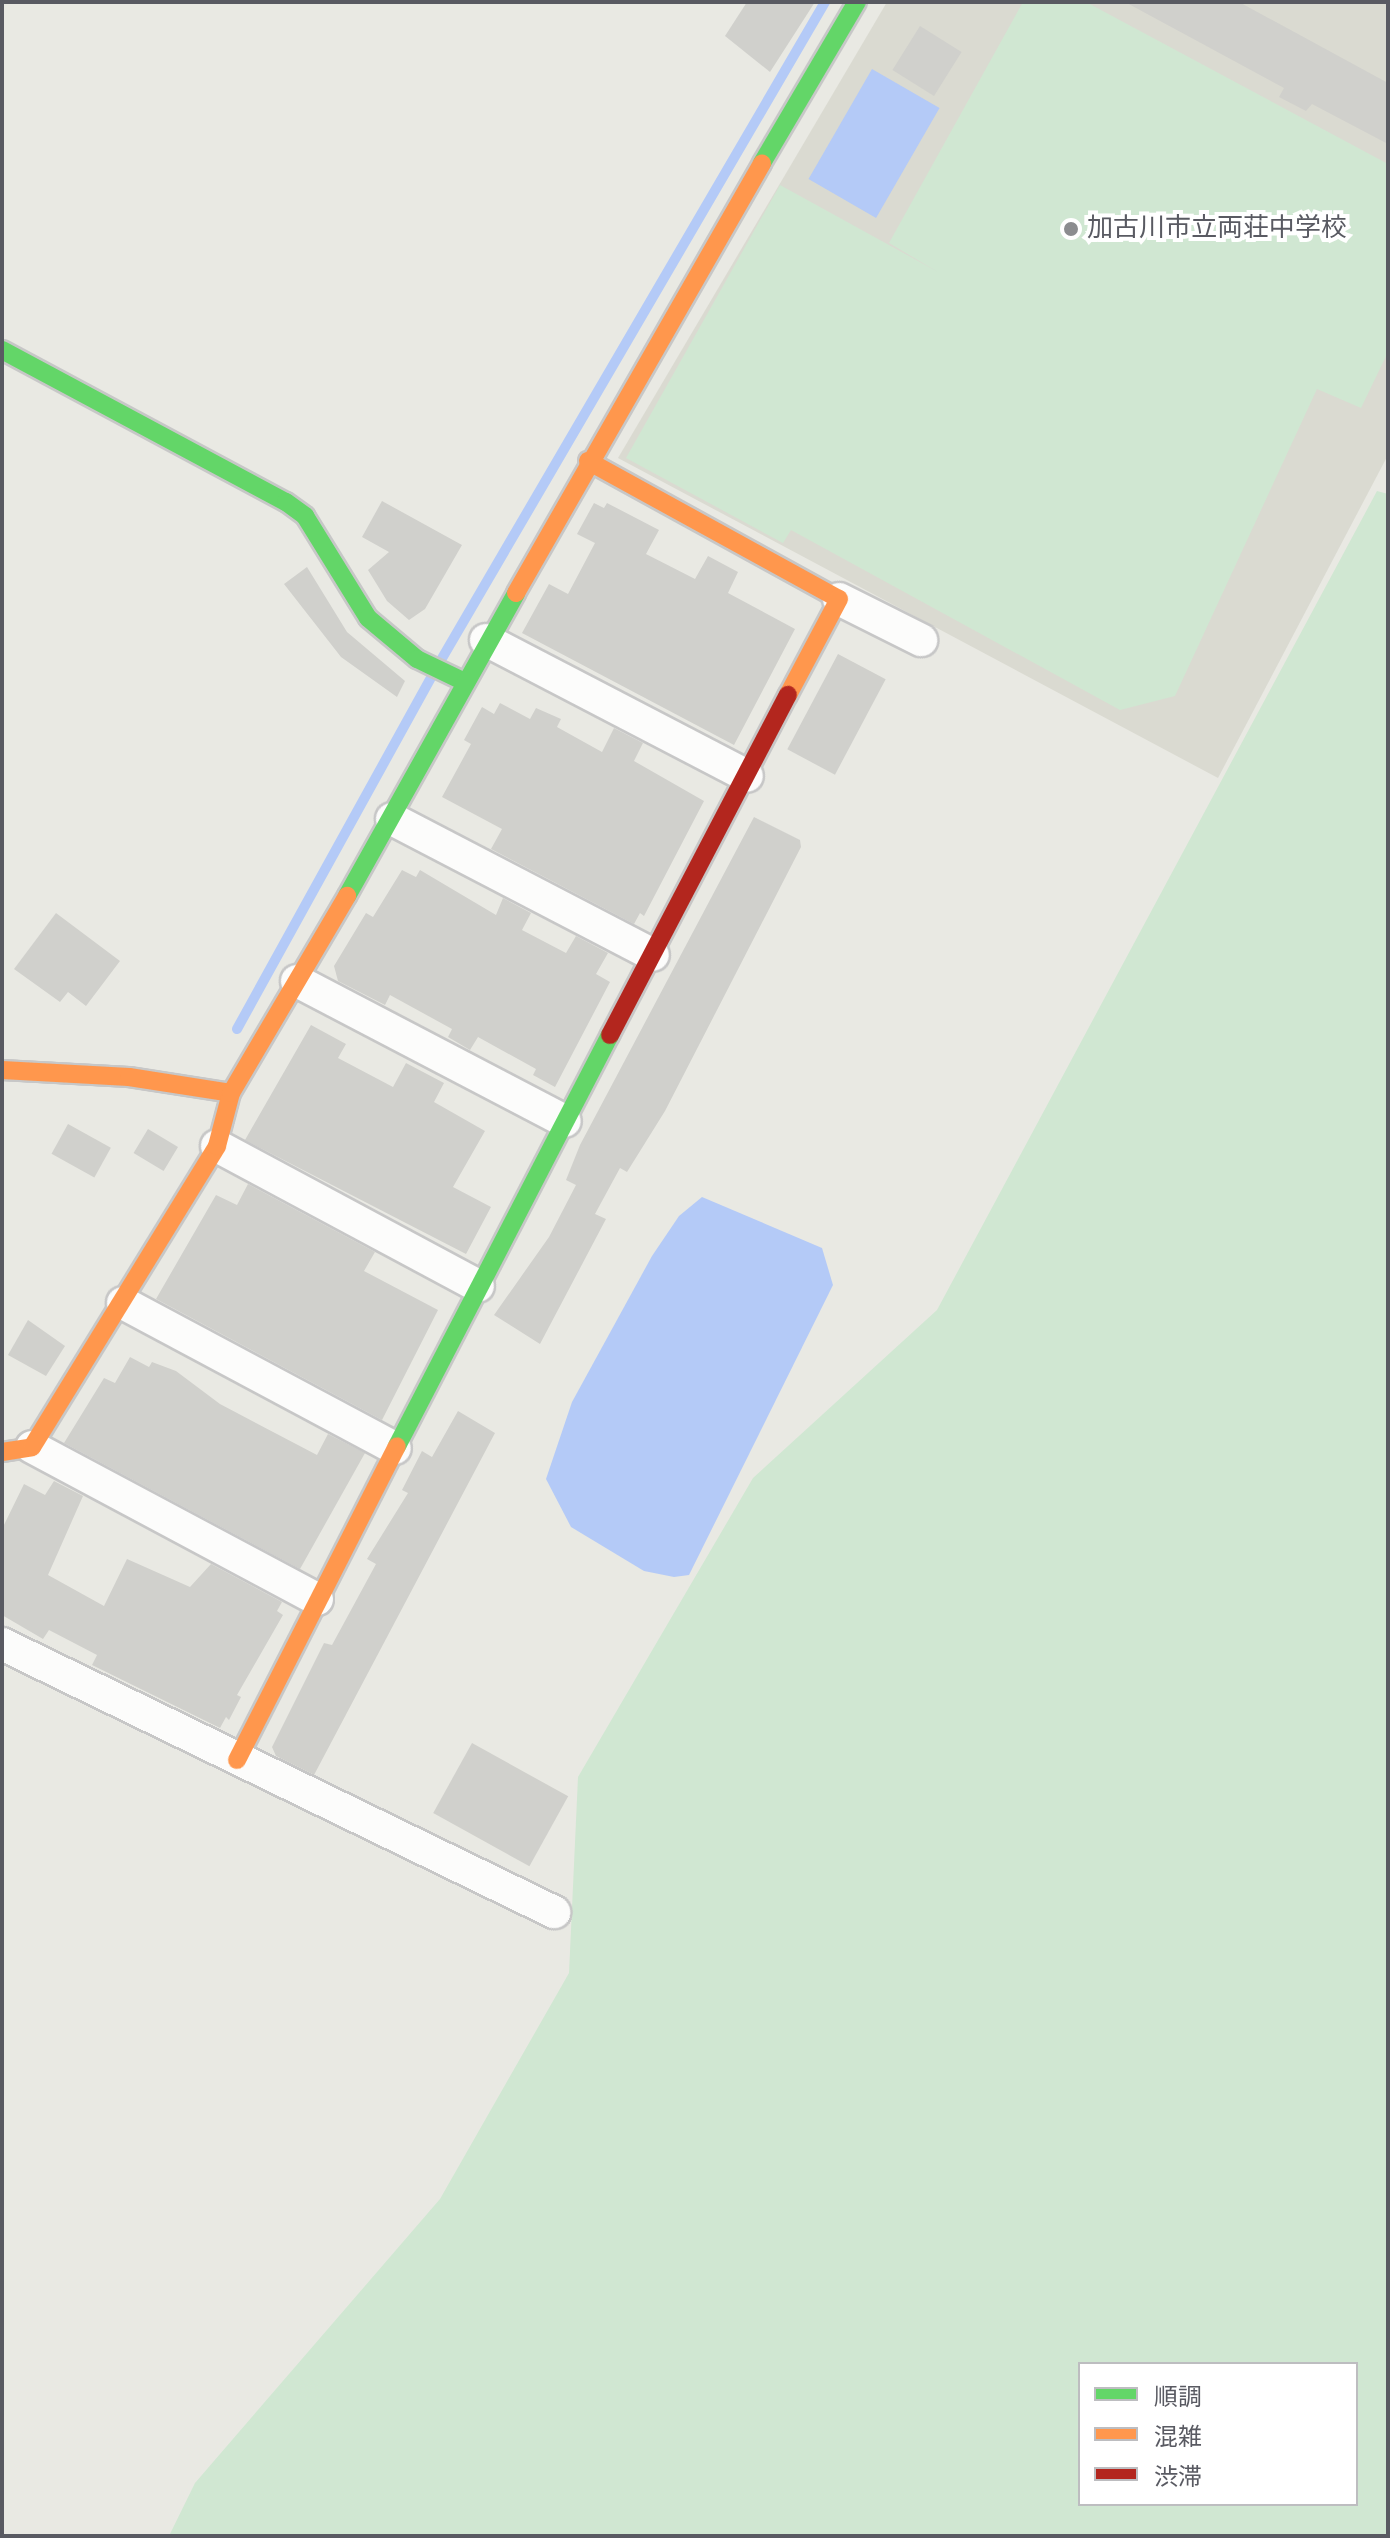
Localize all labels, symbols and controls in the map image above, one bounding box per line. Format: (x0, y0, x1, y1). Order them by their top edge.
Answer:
place label: 加古川市立両荘中学校 (1087, 213, 1347, 245)
marker: 加古川市立両荘中学校 (1062, 220, 1080, 238)
legend (1078, 2362, 1358, 2506)
text: 順調 (1154, 2383, 1202, 2412)
text: 混雑 (1154, 2423, 1202, 2452)
text: 渋滞 (1154, 2463, 1202, 2492)

